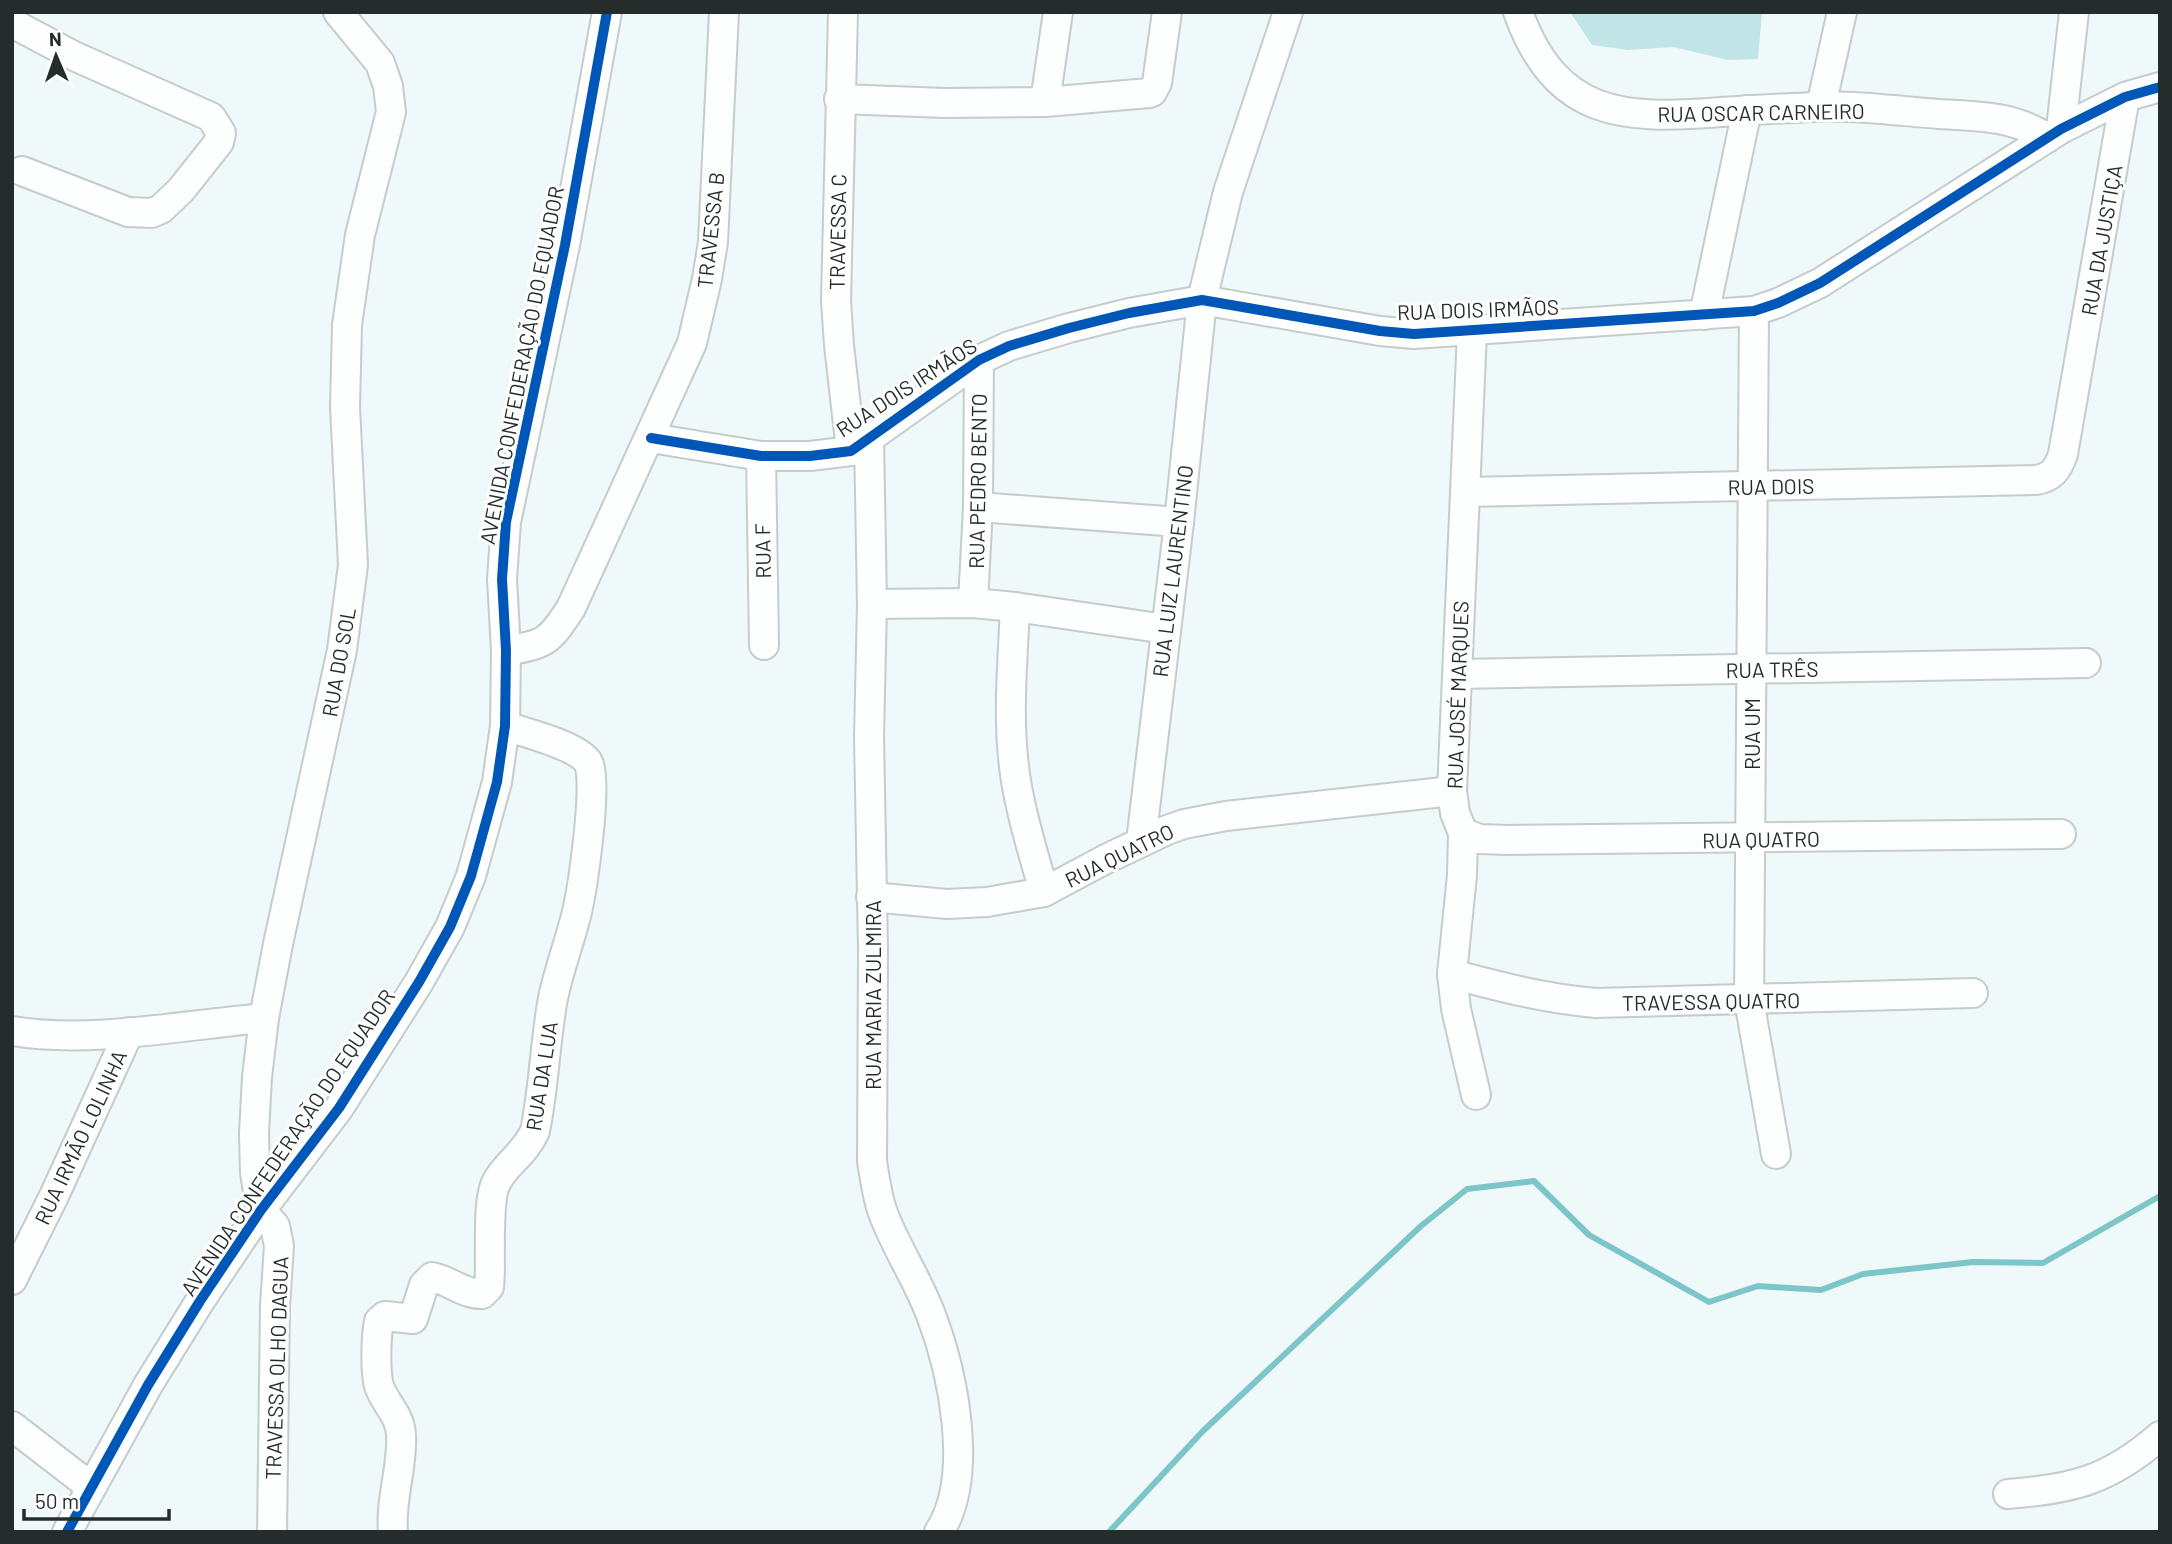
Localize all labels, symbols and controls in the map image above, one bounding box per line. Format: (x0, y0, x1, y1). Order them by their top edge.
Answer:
north arrow (21, 21, 91, 91)
text: N (49, 27, 62, 50)
street label: RUA OSCAR CARNEIRO (1657, 98, 1865, 126)
street label: RUA DA JUSTIÇA (2075, 162, 2127, 318)
street label: TRAVESSA B (691, 171, 729, 289)
street label: TRAVESSA C (823, 174, 851, 290)
street label: AVENIDA CONFEDERAÇÃO DO EQUADOR (474, 184, 568, 546)
street label: RUA DOIS IRMÃOS (1396, 294, 1560, 324)
street label: RUA DOIS IRMÃOS (831, 332, 981, 442)
street label: RUA PEDRO BENTO (963, 393, 991, 569)
street label: RUA LUIZ LAURENTINO (1147, 464, 1197, 678)
street label: RUA DOIS (1727, 473, 1815, 499)
street label: RUA F (749, 523, 775, 579)
street label: RUA JOSÉ MARQUES (1441, 600, 1473, 790)
street label: RUA DO SOL (316, 605, 360, 719)
street label: RUA TRÊS (1725, 656, 1819, 682)
street label: RUA UM (1739, 698, 1764, 770)
street label: RUA QUATRO (1060, 818, 1178, 892)
street label: RUA QUATRO (1702, 825, 1820, 853)
street label: RUA MARIA ZULMIRA (860, 900, 885, 1090)
street label: AVENIDA CONFEDERAÇÃO DO EQUADOR (175, 984, 399, 1300)
street label: TRAVESSA QUATRO (1622, 987, 1800, 1015)
street label: RUA DA LUA (520, 1019, 562, 1133)
street label: RUA IRMÃO LOLINHA (29, 1046, 131, 1228)
street label: TRAVESSA OLHO DAGUA (260, 1256, 292, 1480)
scale bar (24, 1478, 170, 1522)
text: 50 m (35, 1488, 79, 1513)

